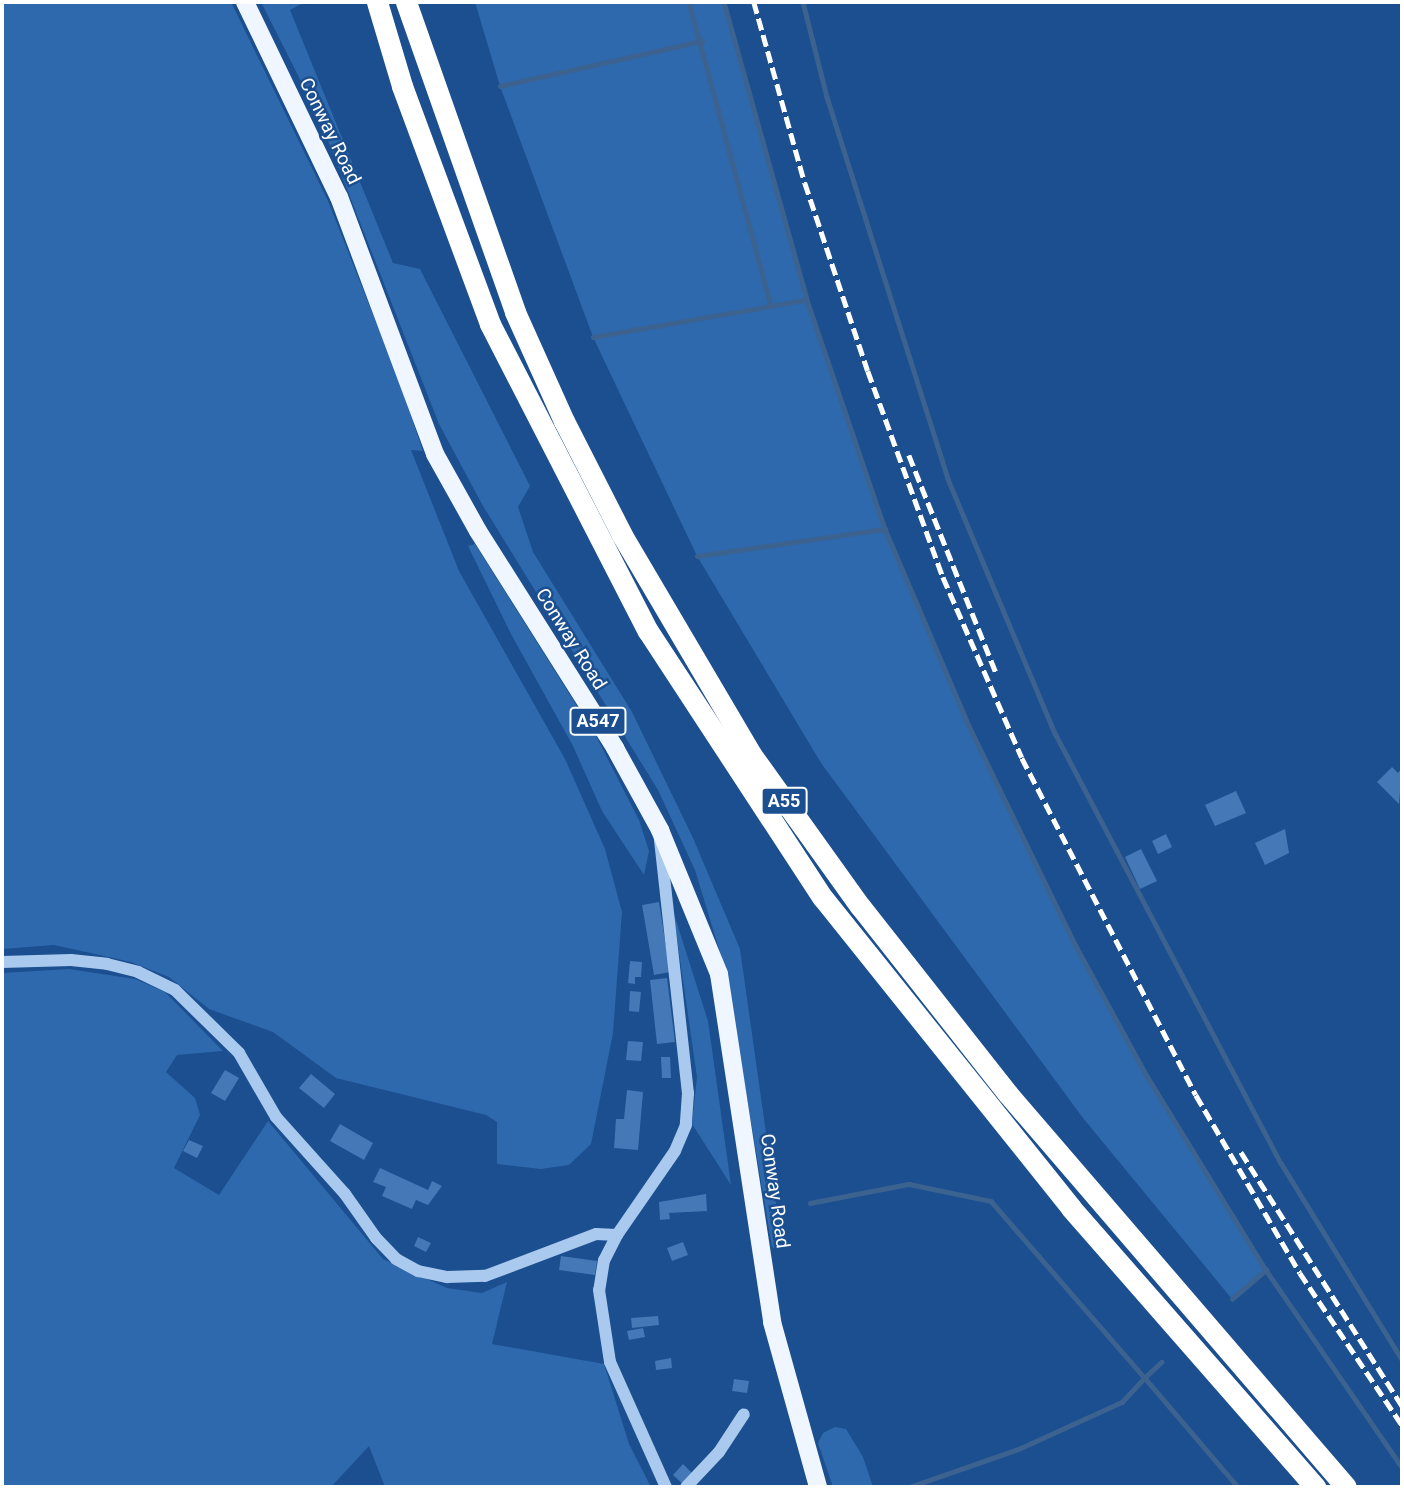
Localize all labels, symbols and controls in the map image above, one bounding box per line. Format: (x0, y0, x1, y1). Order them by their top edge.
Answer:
street label: Conway Road (294, 74, 366, 188)
street label: Conway Road (531, 584, 611, 694)
road number: A547 (568, 706, 628, 736)
road number: A55 (760, 786, 808, 816)
street label: Conway Road (756, 1132, 794, 1250)

